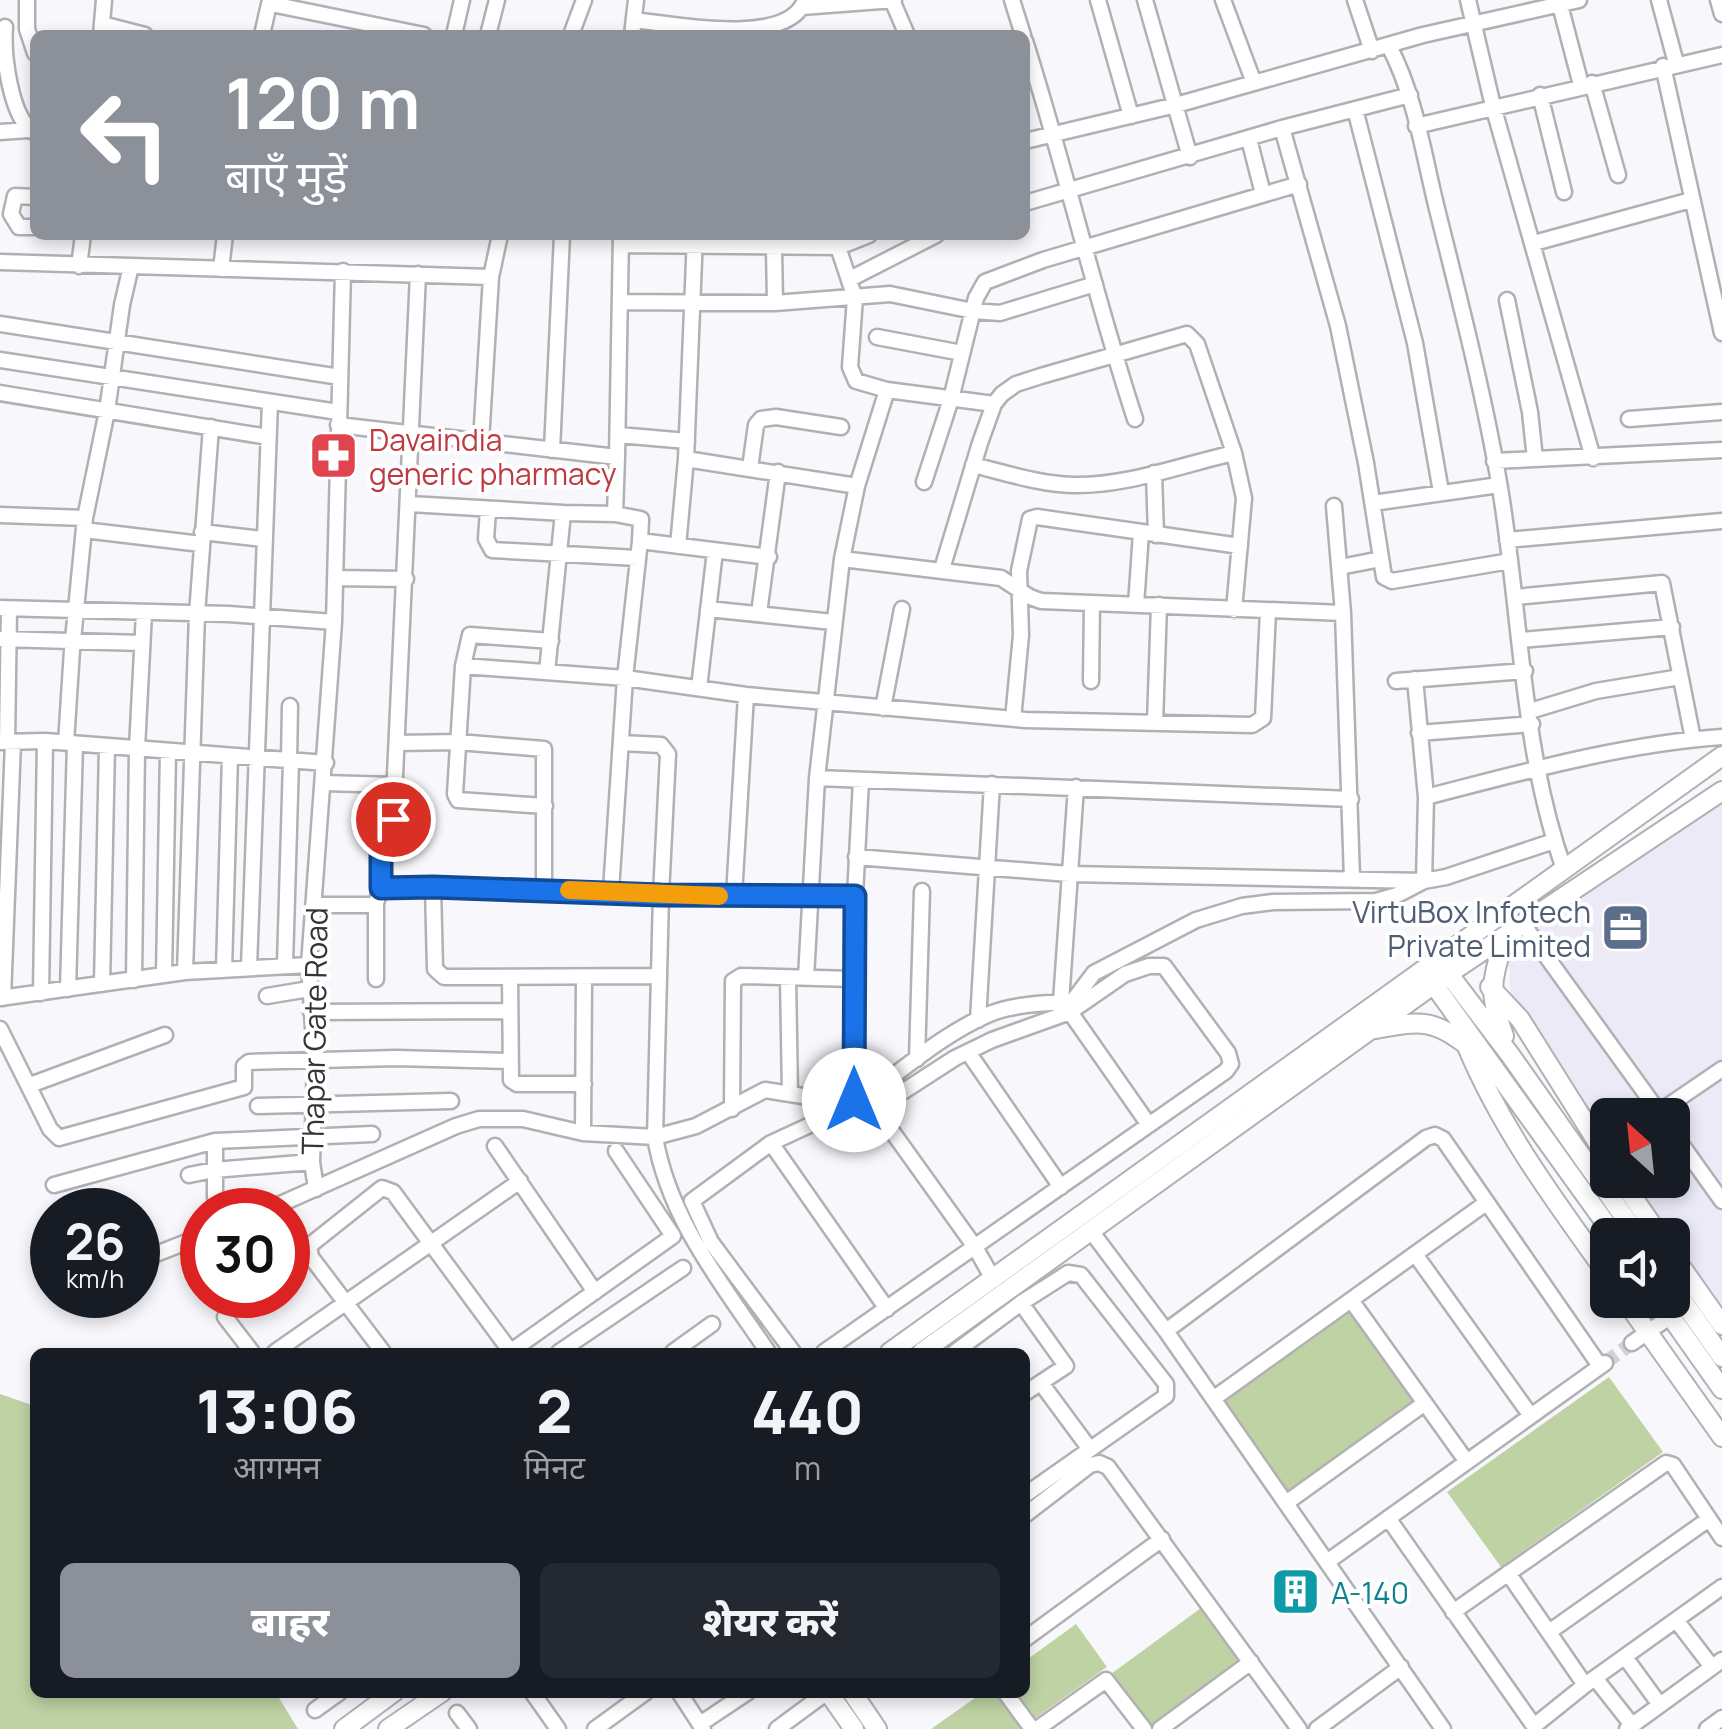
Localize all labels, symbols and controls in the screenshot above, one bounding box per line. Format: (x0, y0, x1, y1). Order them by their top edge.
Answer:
text: 120 m (225, 54, 420, 150)
icon: left (60, 70, 190, 200)
text: बाएँ मुड़ें (225, 145, 347, 207)
place label: Davaindia generic pharmacy (369, 419, 617, 494)
pharmacy icon: Davaindia generic pharmacy (308, 430, 360, 482)
pin (351, 777, 436, 862)
icon: arrive (366, 792, 421, 847)
place label: VirtuBox Infotech Private Limited (1352, 891, 1591, 966)
office icon: VirtuBox Infotech Private Limited (1600, 902, 1652, 954)
street label: Thapar Gate Road (291, 907, 337, 1155)
position arrow (802, 1048, 906, 1152)
north arrow (1590, 1098, 1690, 1198)
map controls (1590, 1098, 1690, 1318)
speed limit sign: 30 (180, 1188, 310, 1318)
text: 26 (65, 1207, 125, 1275)
button: sound (1590, 1218, 1690, 1318)
text: km/h (66, 1261, 124, 1296)
text: 13:06 (196, 1369, 358, 1451)
text: 2 (536, 1369, 573, 1451)
text: 440 (751, 1370, 864, 1452)
text: आगमन (233, 1445, 321, 1489)
text: मिनट (524, 1445, 585, 1489)
text: m (794, 1446, 821, 1490)
button: बाहर (60, 1563, 520, 1678)
button: शेयर करें (540, 1563, 1000, 1678)
building icon: A-140 (1270, 1566, 1322, 1618)
place label: A-140 (1331, 1572, 1409, 1613)

